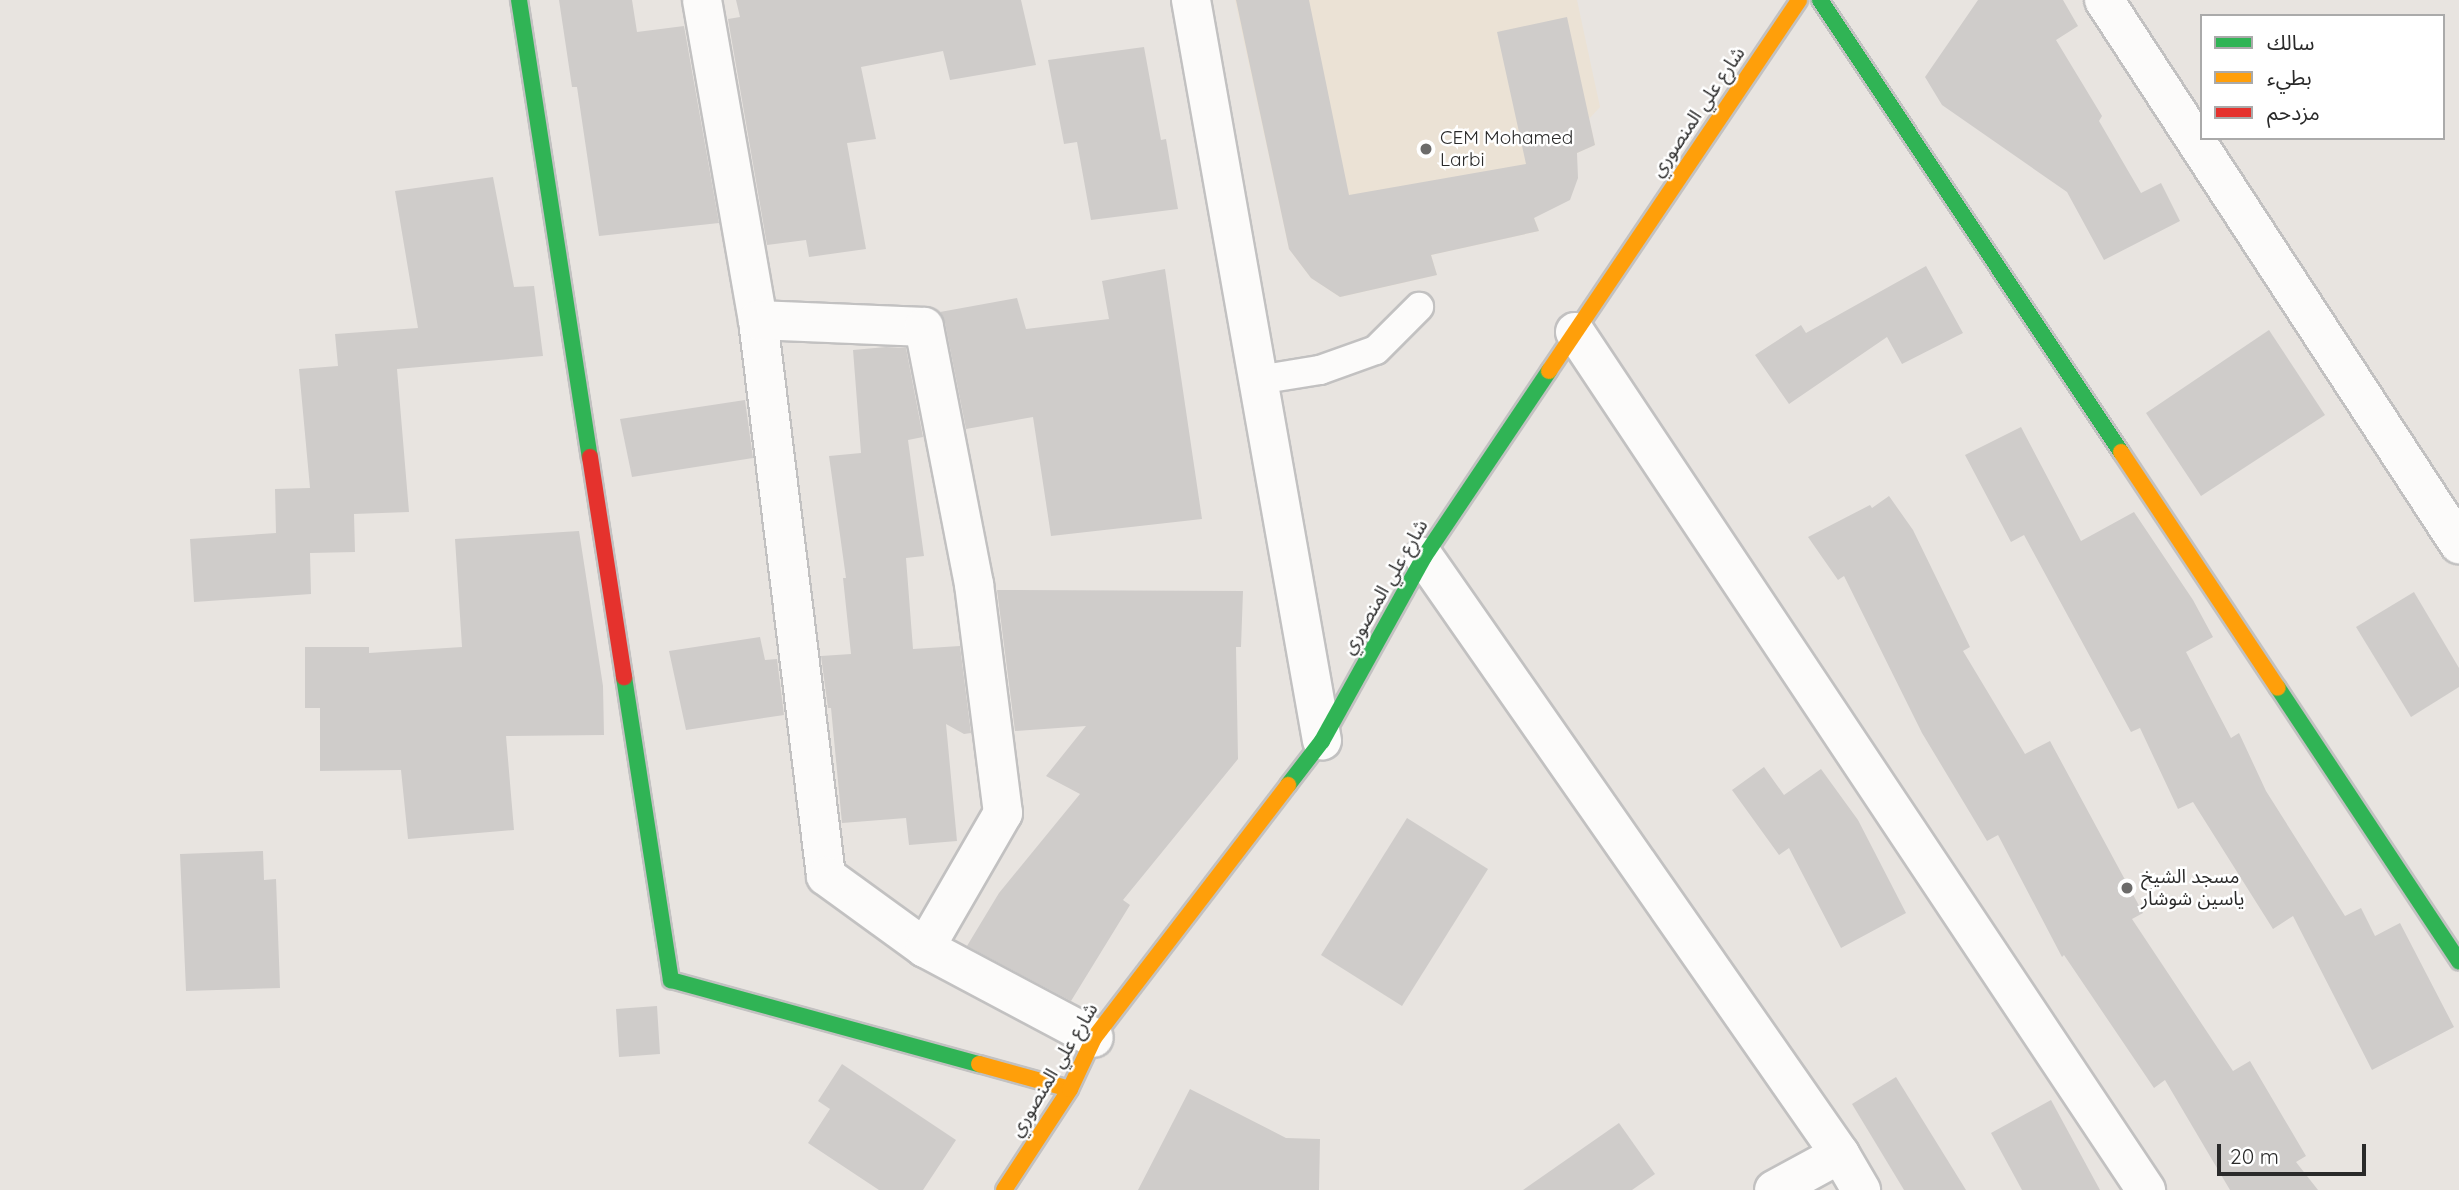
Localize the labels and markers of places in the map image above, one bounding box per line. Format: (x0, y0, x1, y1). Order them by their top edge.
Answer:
place label: CEM Mohamed Larbi (1440, 127, 1573, 171)
marker: CEM Mohamed Larbi (1418, 141, 1434, 157)
place label: مسجد الشيخ ياسين شوشار (2141, 866, 2245, 910)
marker: مسجد الشيخ ياسين شوشار (2119, 880, 2135, 896)

